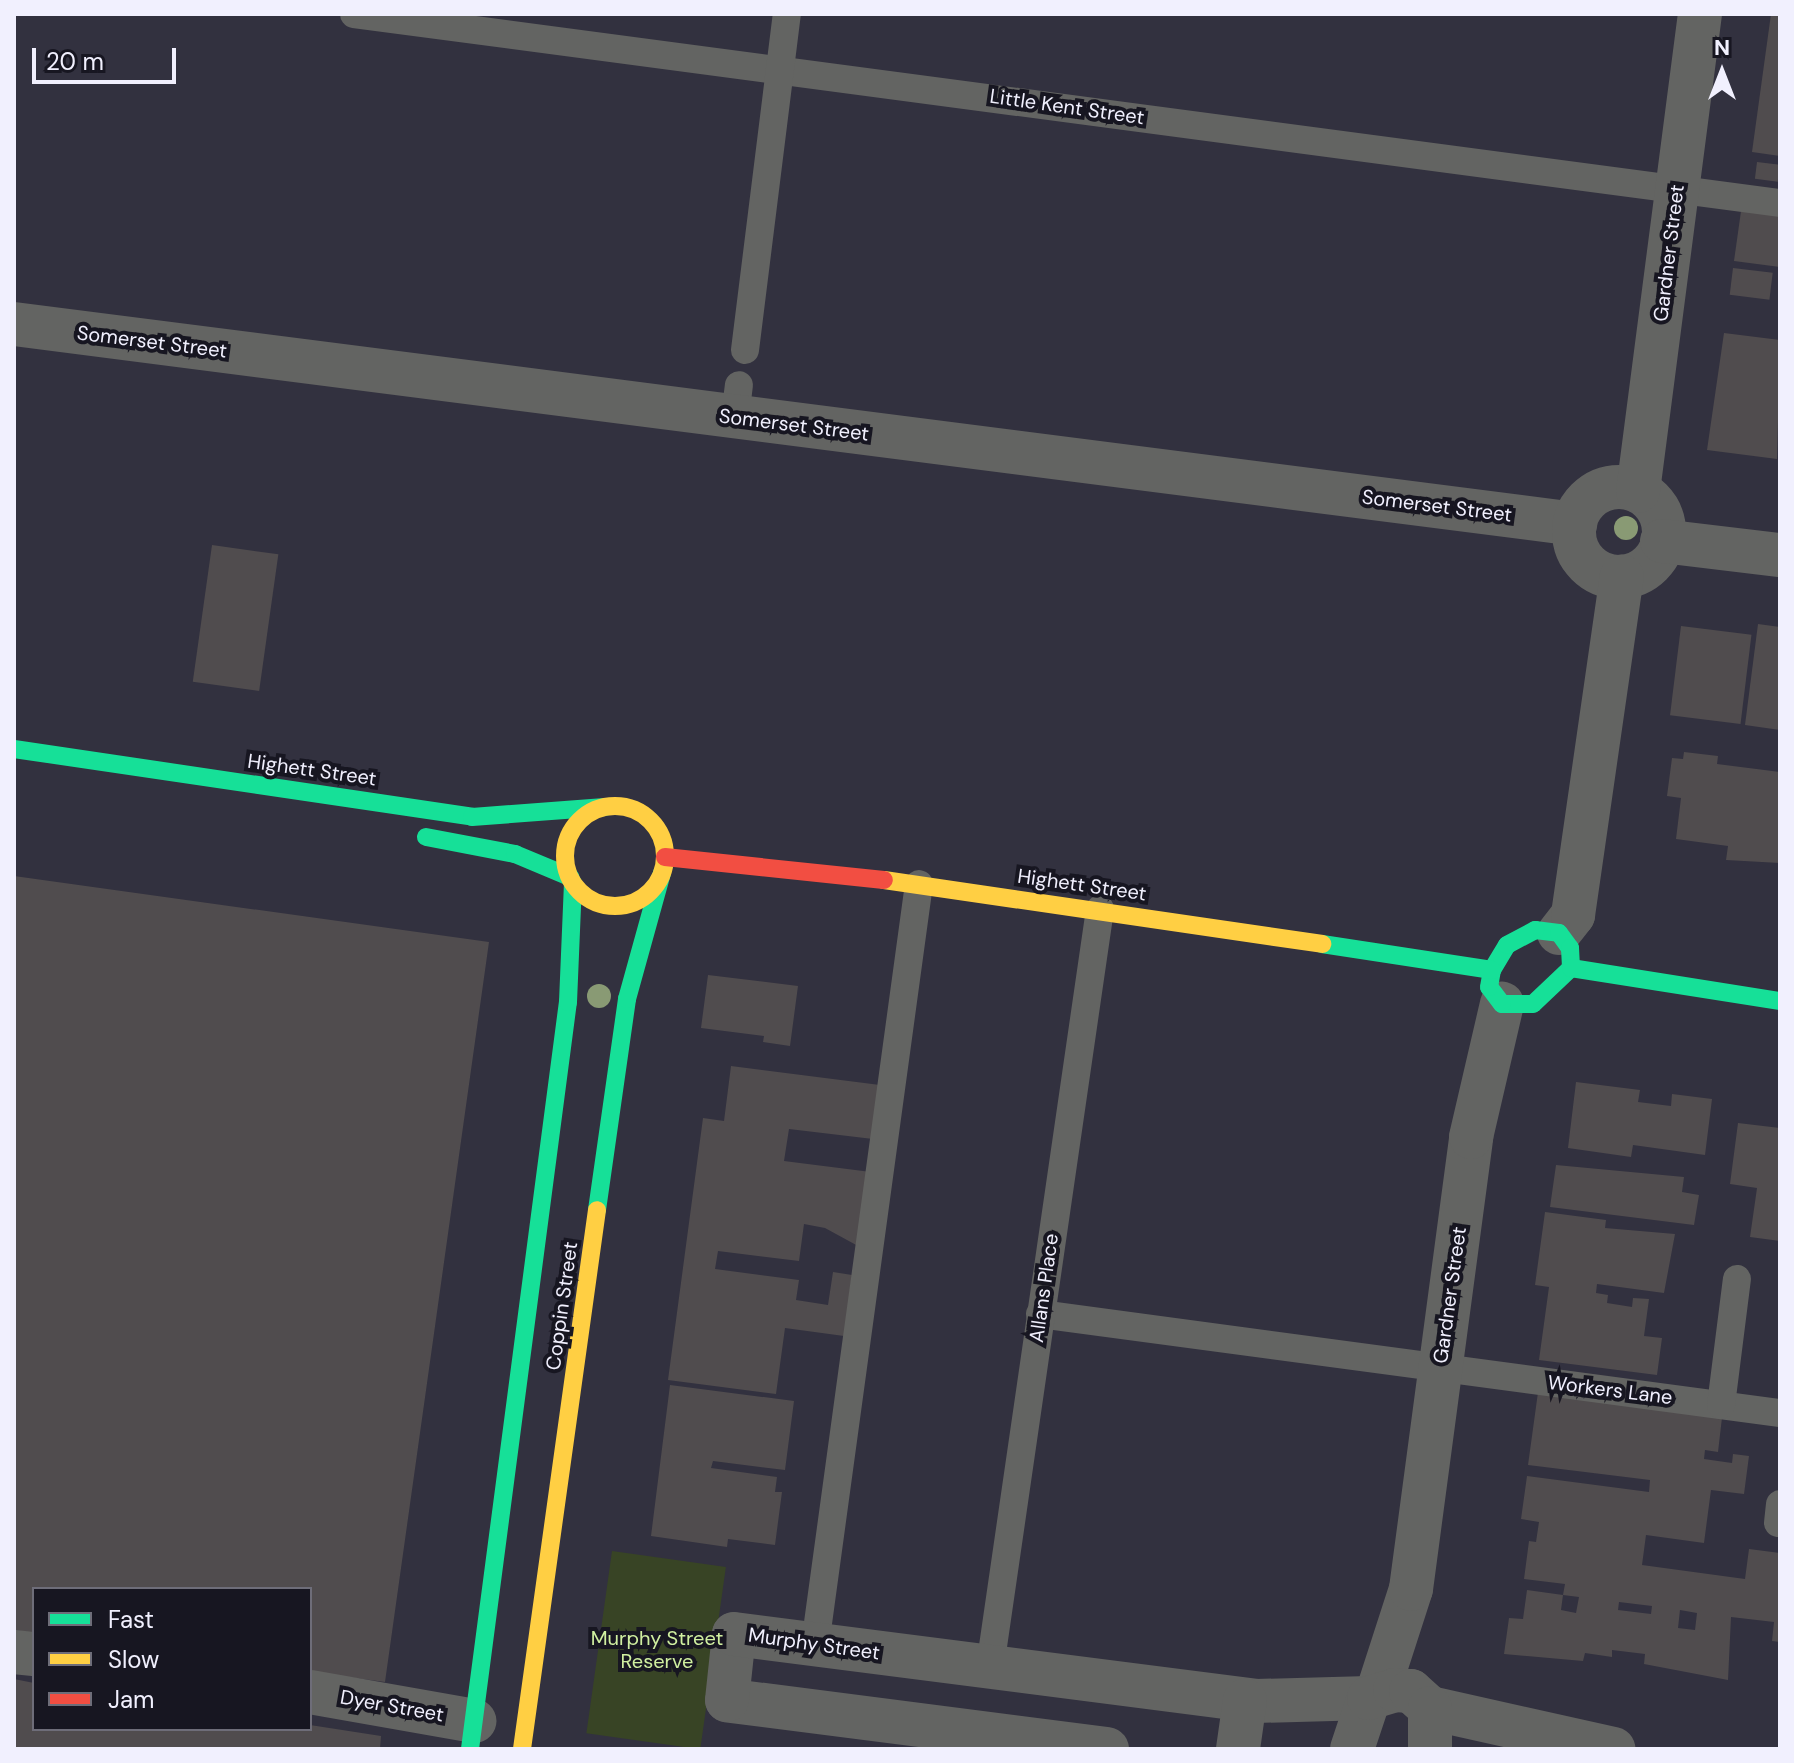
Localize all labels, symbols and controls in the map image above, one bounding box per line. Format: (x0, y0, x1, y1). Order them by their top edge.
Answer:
scale bar (36, 32, 180, 82)
north arrow (1682, 32, 1762, 112)
text: N (1714, 33, 1730, 62)
text: 20 m (46, 46, 104, 77)
street label: Little Kent Street (988, 84, 1146, 130)
street label: Gardner Street (1649, 183, 1689, 323)
street label: Somerset Street (76, 321, 228, 363)
street label: Somerset Street (718, 404, 870, 446)
street label: Somerset Street (1361, 485, 1513, 527)
street label: Highett Street (246, 749, 378, 791)
street label: Highett Street (1016, 864, 1148, 906)
street label: Gardner Street (1429, 1225, 1471, 1365)
street label: Allans Place (1024, 1232, 1064, 1344)
street label: Coppin Street (541, 1240, 583, 1372)
street label: Workers Lane (1546, 1370, 1674, 1410)
legend (32, 1587, 312, 1731)
text: Fast (108, 1604, 154, 1635)
street label: Murphy Street (747, 1623, 881, 1665)
park label: Murphy Street Reserve (591, 1626, 723, 1673)
text: Slow (108, 1644, 159, 1675)
text: Jam (108, 1684, 154, 1715)
street label: Dyer Street (338, 1685, 446, 1727)

